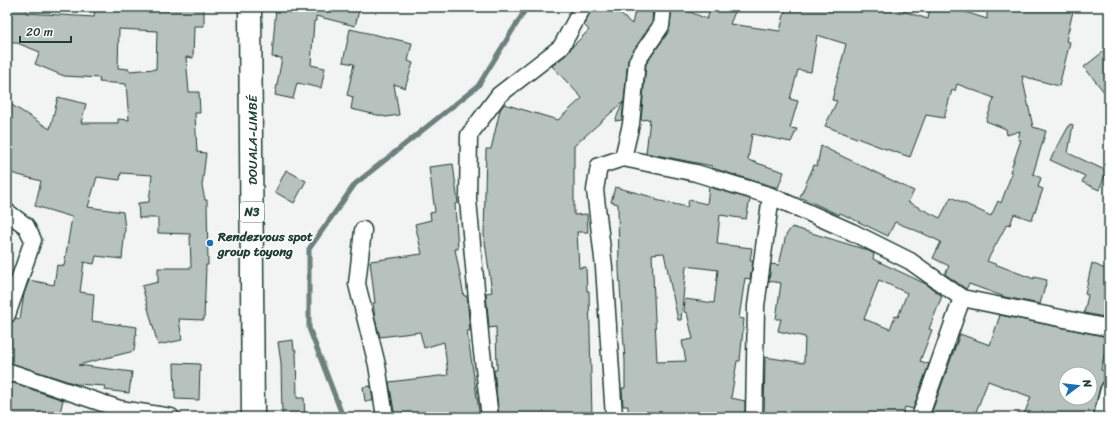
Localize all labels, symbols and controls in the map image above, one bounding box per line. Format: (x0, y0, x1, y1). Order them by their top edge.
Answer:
scale bar (20, 18, 71, 44)
text: 20 m (26, 21, 53, 43)
street label: DOUALA-LIMBÉ (241, 94, 264, 185)
road number: N3 (240, 202, 264, 222)
place label: Rendezvous spot group toyong (216, 225, 313, 263)
marker: Rendezvous spot group toyong (205, 238, 215, 248)
north arrow (1058, 366, 1098, 406)
text: N (1077, 376, 1097, 390)

